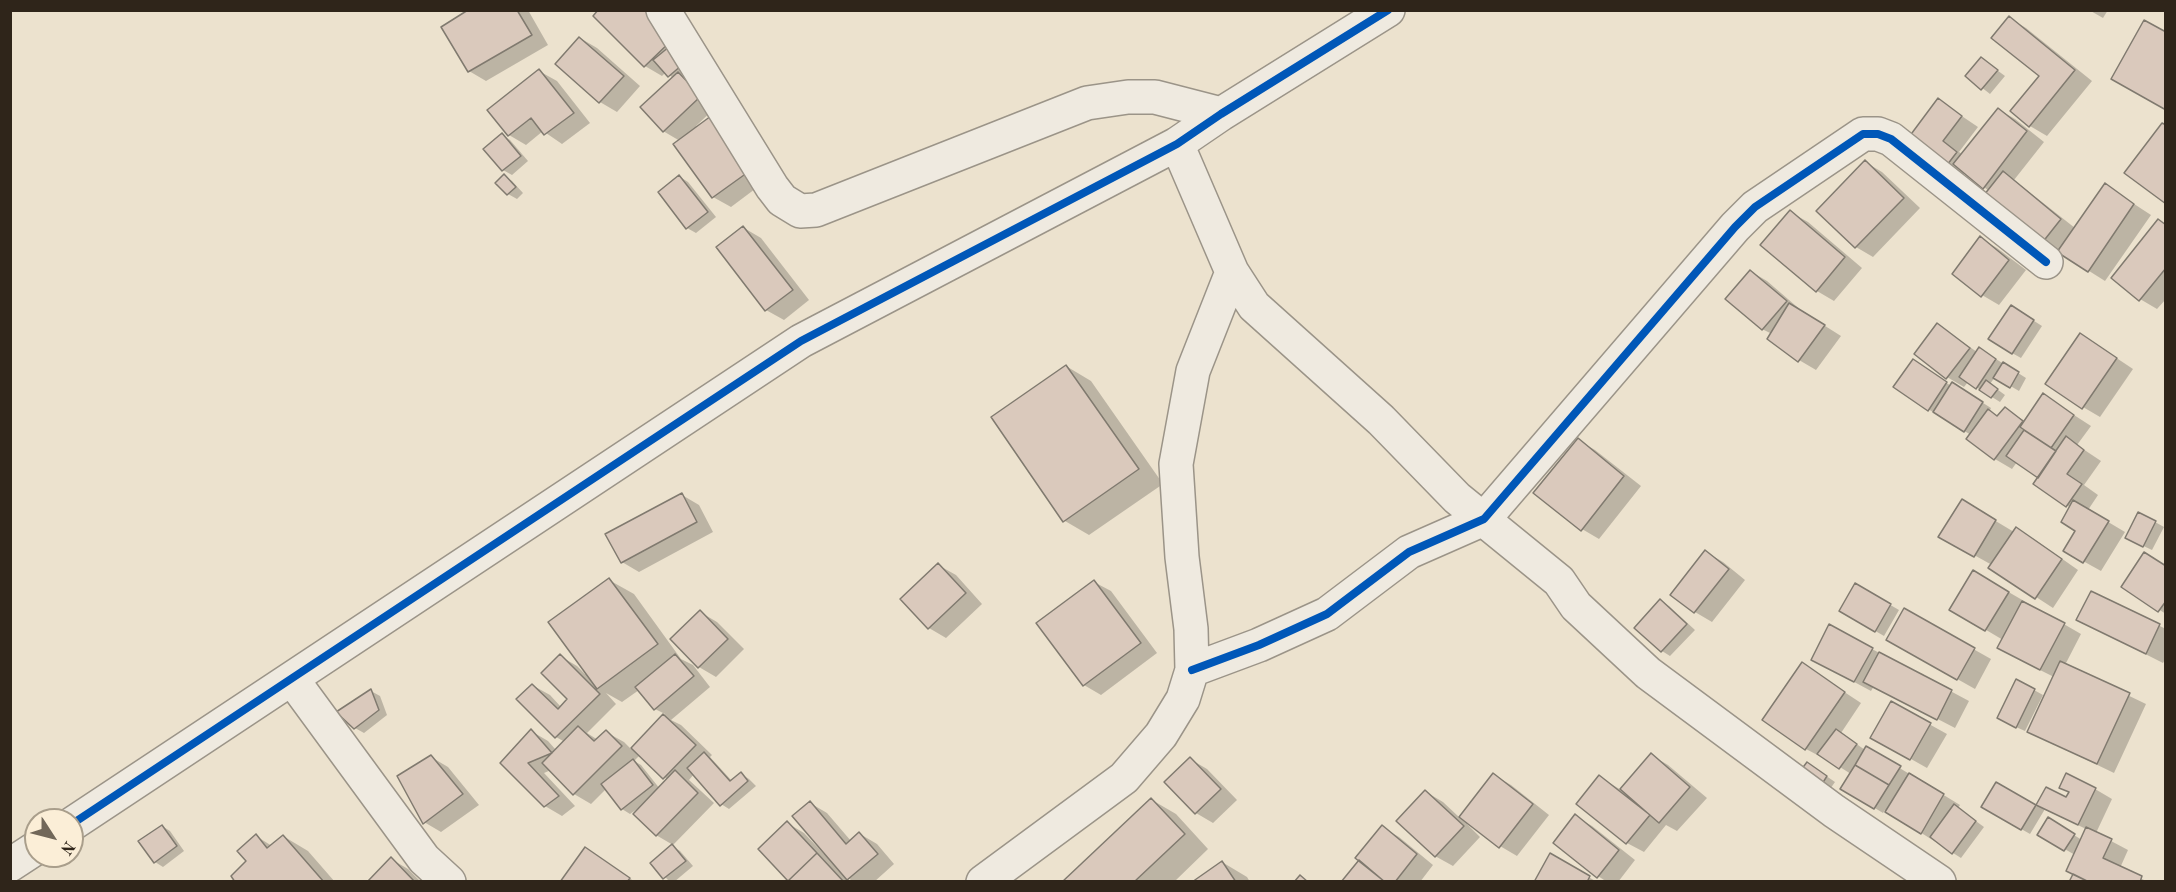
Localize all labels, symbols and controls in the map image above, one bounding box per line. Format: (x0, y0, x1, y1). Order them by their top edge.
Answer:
north arrow (24, 808, 84, 868)
text: N (57, 838, 77, 857)

